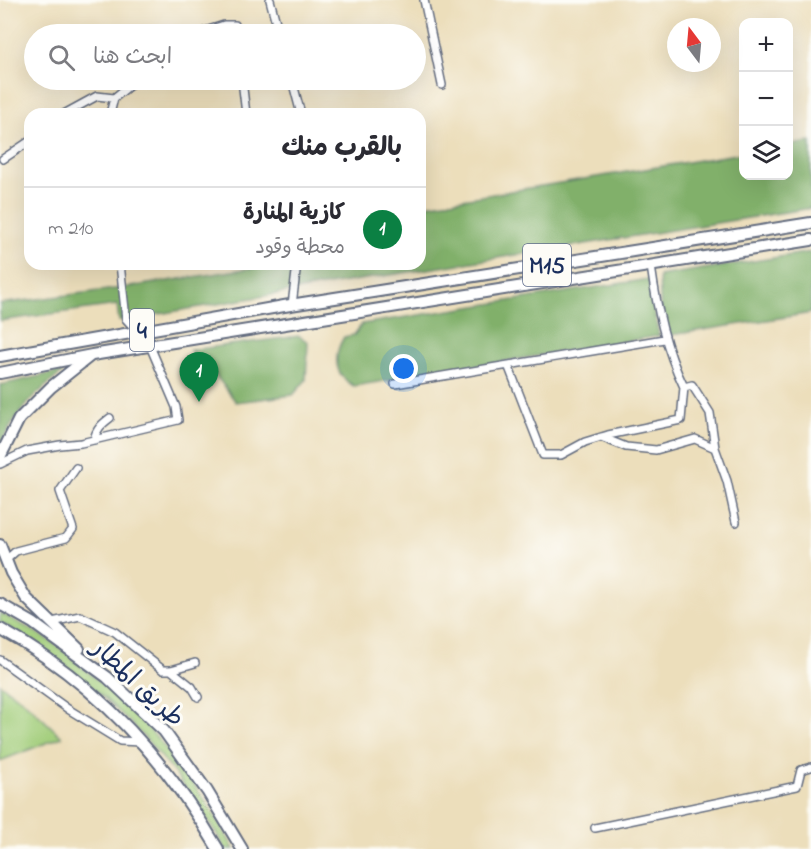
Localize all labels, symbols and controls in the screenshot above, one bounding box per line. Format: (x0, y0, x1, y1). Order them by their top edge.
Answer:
north arrow (667, 18, 721, 72)
map controls (739, 18, 793, 180)
button: + (739, 18, 793, 72)
search box (24, 24, 426, 90)
icon: search (45, 41, 78, 74)
text: ابحث هنا (93, 42, 172, 74)
button: − (739, 72, 793, 126)
button: layers (739, 126, 793, 180)
text: بالقرب منك (281, 130, 402, 168)
text: كازية المنارة (243, 198, 345, 230)
text: 210 m (48, 215, 93, 244)
text: 1 (379, 215, 386, 244)
text: محطة وقود (255, 234, 345, 263)
road number: M15 (523, 244, 571, 286)
road number: 4 (130, 309, 154, 351)
pin: 1 (180, 352, 218, 402)
your location (389, 354, 418, 383)
street label: طريق المطار (80, 630, 192, 738)

